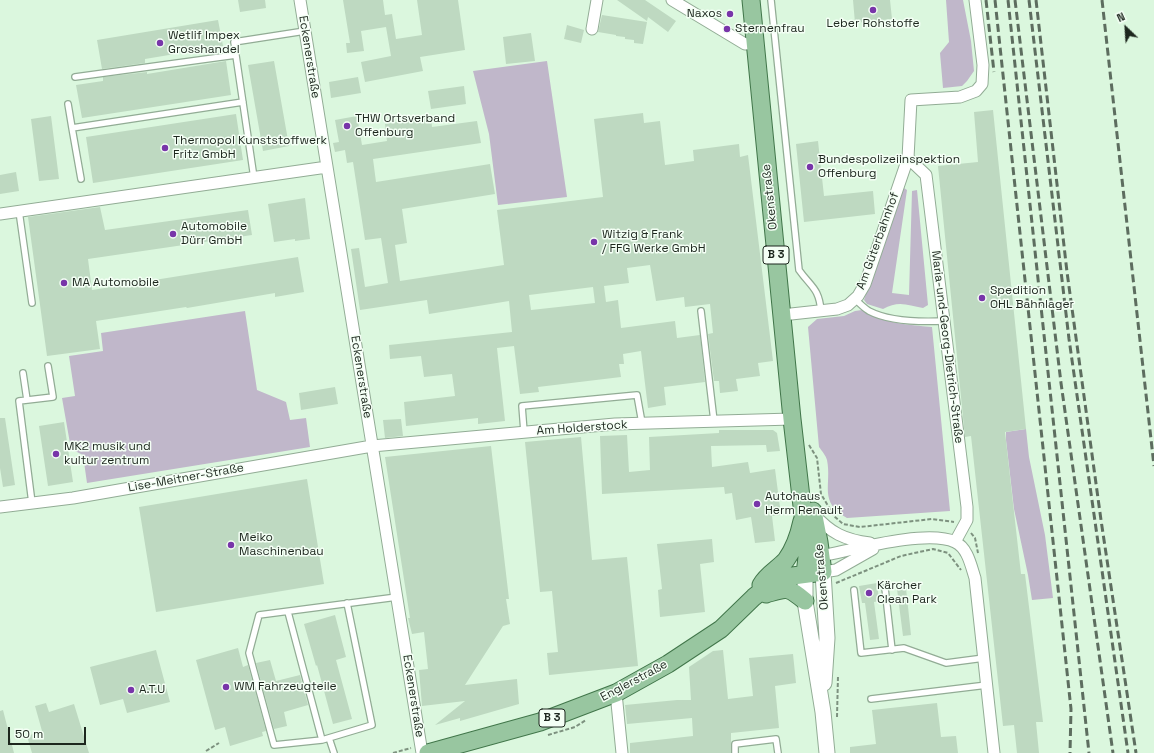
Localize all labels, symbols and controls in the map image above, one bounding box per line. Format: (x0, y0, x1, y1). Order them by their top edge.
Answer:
marker: Leber Rohstoffe (868, 5, 878, 15)
place label: Naxos (687, 7, 722, 21)
north arrow (1106, 8, 1146, 48)
marker: Naxos (725, 9, 735, 19)
text: N (1115, 9, 1127, 25)
street label: Eckenerstraße (295, 15, 323, 99)
place label: Leber Rohstoffe (826, 17, 920, 31)
place label: Sternenfrau (735, 22, 805, 36)
marker: Sternenfrau (722, 24, 732, 34)
place label: Wetlif Impex Grosshandel (168, 29, 240, 57)
marker: Wetlif Impex Grosshandel (155, 38, 165, 48)
place label: THW Ortsverband Offenburg (355, 112, 455, 140)
marker: THW Ortsverband Offenburg (342, 121, 352, 131)
place label: Thermopol Kunststoffwerk Fritz GmbH (173, 134, 327, 162)
marker: Thermopol Kunststoffwerk Fritz GmbH (160, 143, 170, 153)
place label: Bundespolizeiinspektion Offenburg (818, 153, 960, 181)
marker: Bundespolizeiinspektion Offenburg (805, 162, 815, 172)
street label: Okenstraße (759, 163, 781, 231)
street label: Am Güterbahnhof (854, 190, 902, 292)
place label: Automobile Dürr GmbH (181, 220, 247, 248)
place label: Witzig & Frank / FFG Werke GmbH (602, 228, 706, 256)
marker: Automobile Dürr GmbH (168, 229, 178, 239)
marker: Witzig & Frank / FFG Werke GmbH (589, 237, 599, 247)
road number: B 3 (763, 246, 789, 264)
street label: Maria-und-Georg-Dietrich-Straße (928, 250, 966, 444)
place label: MA Automobile (72, 276, 159, 290)
marker: MA Automobile (59, 278, 69, 288)
place label: Spedition OHL Bahnlager (990, 284, 1074, 312)
marker: Spedition OHL Bahnlager (977, 293, 987, 303)
street label: Eckenerstraße (347, 335, 375, 419)
street label: Am Holderstock (536, 418, 628, 438)
place label: MK2 musik und kultur zentrum (64, 440, 151, 468)
marker: MK2 musik und kultur zentrum (51, 449, 61, 459)
street label: Lise-Meitner-Straße (127, 461, 245, 495)
place label: Autohaus Herm Renault (765, 490, 842, 518)
marker: Autohaus Herm Renault (752, 499, 762, 509)
place label: Meiko Maschinenbau (239, 531, 324, 559)
marker: Meiko Maschinenbau (226, 540, 236, 550)
street label: Okenstraße (812, 543, 832, 611)
place label: Kärcher Clean Park (877, 579, 937, 607)
marker: Kärcher Clean Park (864, 588, 874, 598)
street label: Eckenerstraße (399, 654, 427, 738)
street label: Englerstraße (598, 657, 670, 705)
place label: WM Fahrzeugteile (234, 680, 337, 694)
marker: WM Fahrzeugteile (221, 682, 231, 692)
place label: A.T.U (139, 683, 165, 697)
marker: A.T.U (126, 685, 136, 695)
road number: B 3 (539, 709, 565, 727)
scale bar (10, 719, 88, 745)
text: 50 m (15, 726, 43, 742)

